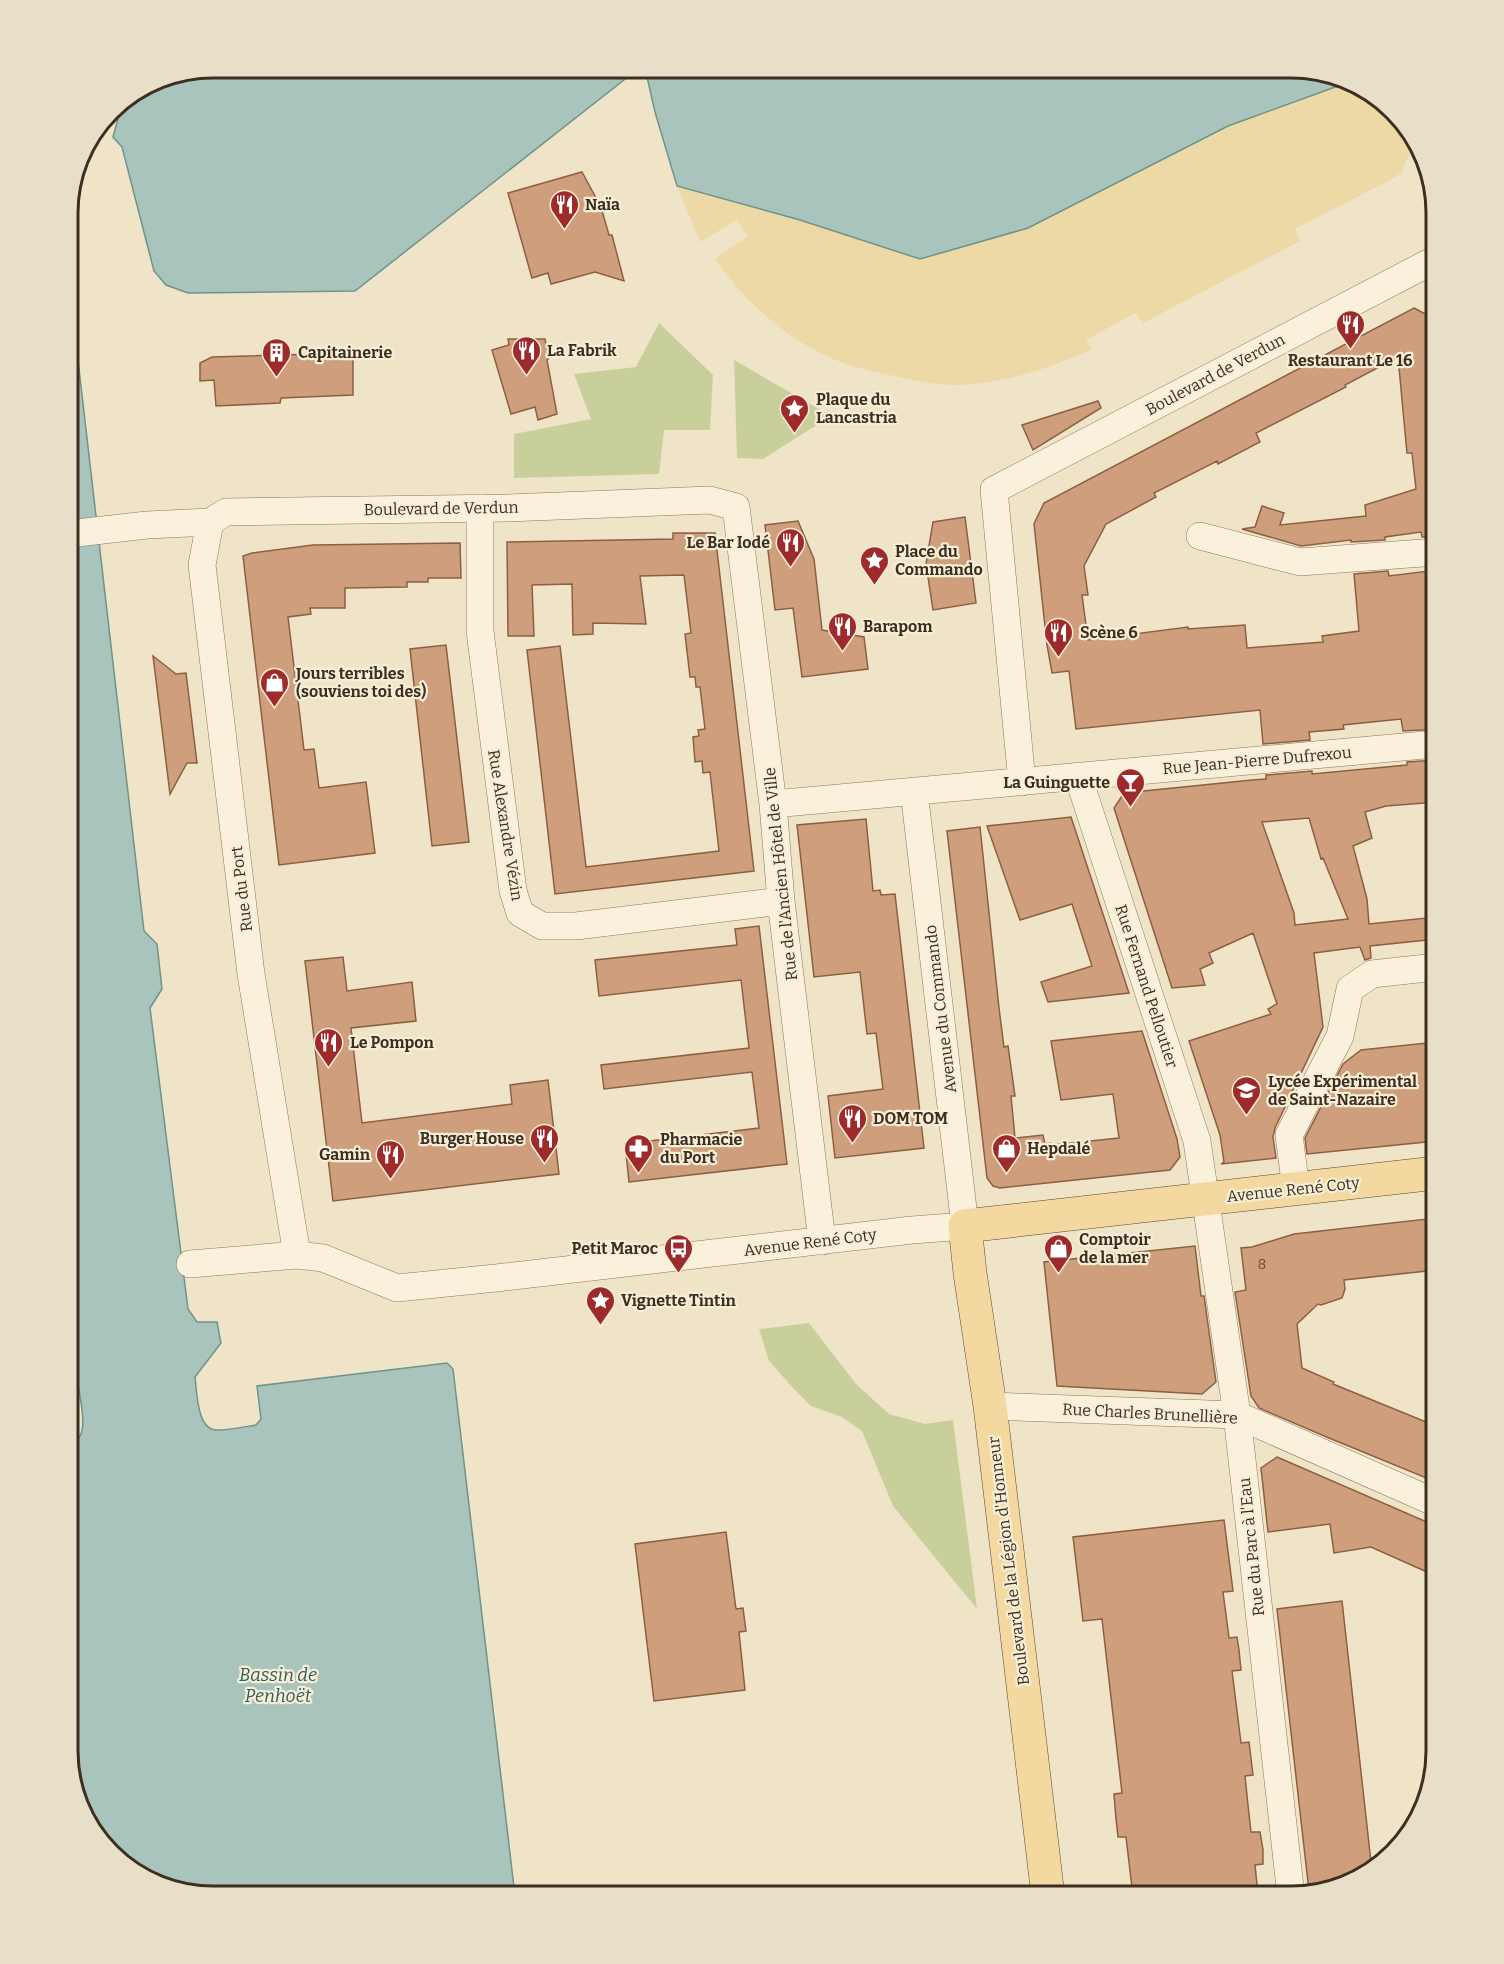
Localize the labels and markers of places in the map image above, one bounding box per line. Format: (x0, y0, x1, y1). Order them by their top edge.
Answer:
restaurant icon: Naïa (548, 188, 580, 230)
place label: Naïa (585, 195, 620, 214)
restaurant icon: Restaurant Le 16 (1334, 308, 1366, 350)
restaurant icon: La Fabrik (510, 334, 542, 376)
building icon: Capitainerie (261, 336, 293, 378)
place label: La Fabrik (547, 341, 617, 360)
place label: Capitainerie (298, 343, 392, 362)
place label: Restaurant Le 16 (1288, 351, 1413, 370)
place label: Plaque du Lancastria (816, 390, 897, 427)
place icon: Plaque du Lancastria (779, 392, 811, 434)
restaurant icon: Le Bar Iodé (775, 526, 807, 568)
place label: Le Bar Iodé (687, 533, 770, 552)
place label: Place du Commando (895, 542, 983, 579)
place icon: Place du Commando (858, 544, 890, 586)
restaurant icon: Barapom (826, 610, 858, 652)
restaurant icon: Scène 6 (1043, 616, 1075, 658)
place label: Barapom (863, 617, 933, 636)
place label: Scène 6 (1080, 623, 1138, 642)
place label: Jours terribles (souviens toi des) (295, 664, 426, 701)
shop icon: Jours terribles (souviens toi des) (259, 666, 291, 708)
bar icon: La Guinguette (1115, 766, 1147, 808)
place label: La Guinguette (1003, 773, 1110, 792)
restaurant icon: Le Pompon (313, 1026, 345, 1068)
place label: Le Pompon (350, 1033, 435, 1052)
place label: Lycée Expérimental de Saint-Nazaire (1268, 1072, 1417, 1109)
school or university icon: Lycée Expérimental de Saint-Nazaire (1231, 1074, 1263, 1116)
restaurant icon: DOM TOM (836, 1102, 868, 1144)
place label: DOM TOM (873, 1109, 948, 1128)
restaurant icon: Burger House (529, 1122, 561, 1164)
place label: Burger House (420, 1129, 524, 1148)
place label: Pharmacie du Port (660, 1130, 743, 1167)
pharmacy icon: Pharmacie du Port (623, 1132, 655, 1174)
shop icon: Hepdalé (990, 1132, 1022, 1174)
restaurant icon: Gamin (375, 1138, 407, 1180)
place label: Hepdalé (1027, 1139, 1090, 1158)
place label: Gamin (319, 1145, 371, 1164)
place label: Comptoir de la mer (1079, 1230, 1151, 1267)
bus stop icon: Petit Maroc (663, 1232, 695, 1274)
shop icon: Comptoir de la mer (1042, 1232, 1074, 1274)
place label: Petit Maroc (572, 1239, 658, 1258)
place icon: Vignette Tintin (584, 1284, 616, 1326)
place label: Vignette Tintin (621, 1291, 736, 1310)

